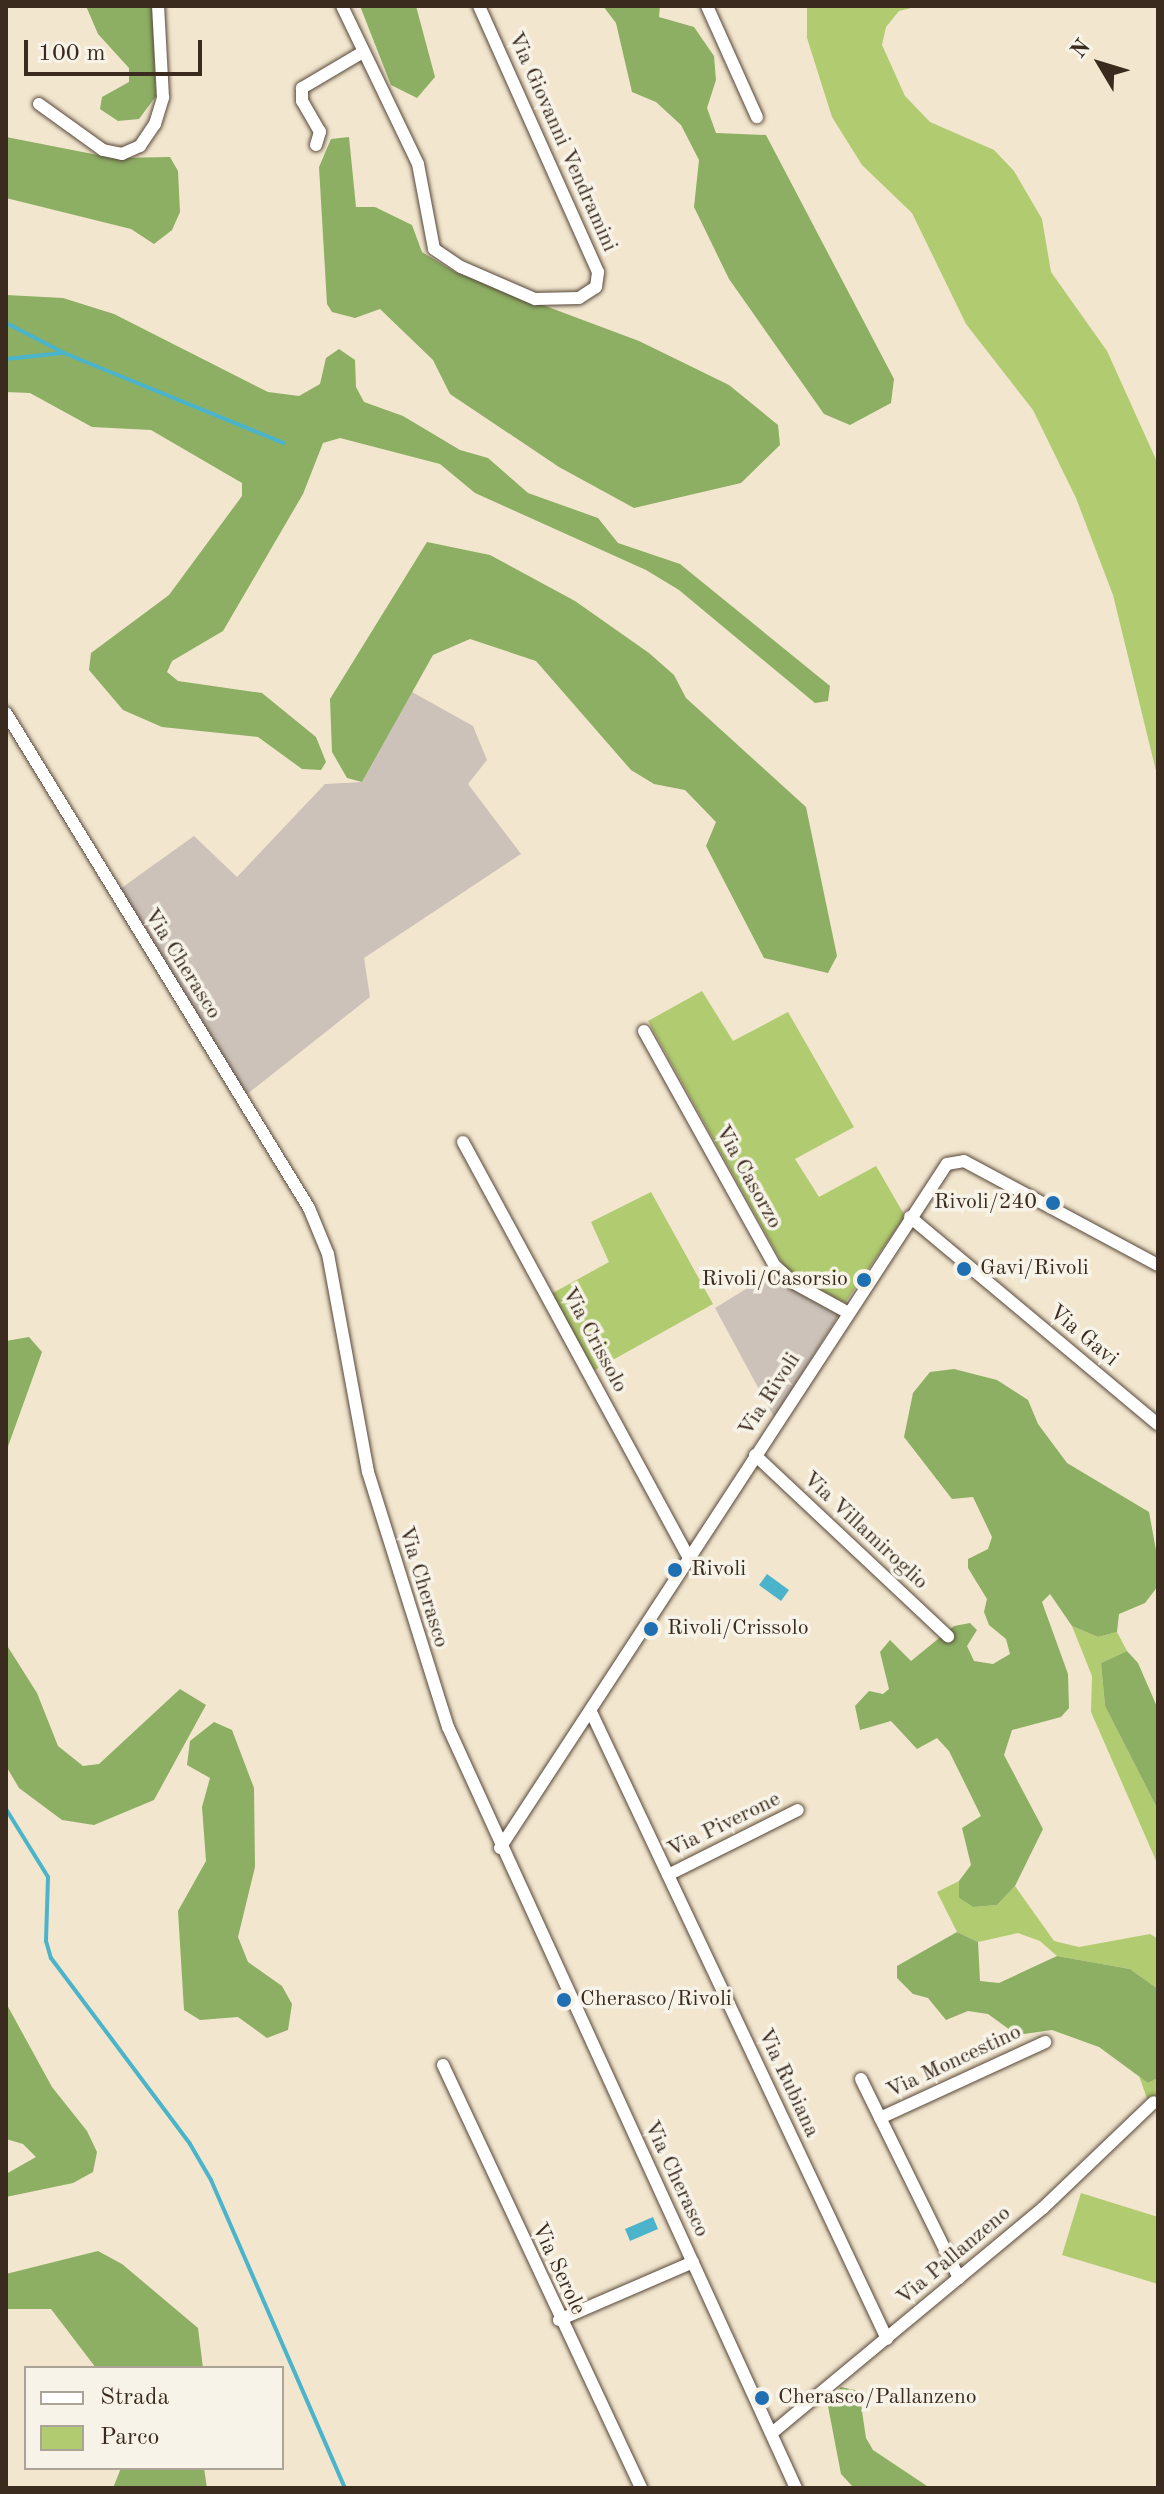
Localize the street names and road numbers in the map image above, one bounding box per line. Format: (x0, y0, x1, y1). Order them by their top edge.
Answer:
street label: Via Giovanni Vendramini (502, 28, 622, 256)
street label: Via Cherasco (137, 904, 227, 1024)
street label: Via Casorzo (709, 1120, 787, 1234)
street label: Via Crissolo (555, 1283, 633, 1397)
street label: Via Gavi (1043, 1299, 1123, 1373)
street label: Via Rivoli (733, 1348, 807, 1442)
street label: Via Villamiroglio (797, 1466, 933, 1596)
street label: Via Cherasco (392, 1523, 454, 1651)
street label: Via Piverone (663, 1786, 785, 1864)
street label: Via Moncestino (882, 2019, 1026, 2105)
street label: Via Rubiana (751, 2024, 825, 2142)
street label: Via Cherasco (637, 2116, 715, 2242)
street label: Via Pallanzeno (891, 2201, 1017, 2311)
street label: Via Serole (525, 2219, 591, 2319)

